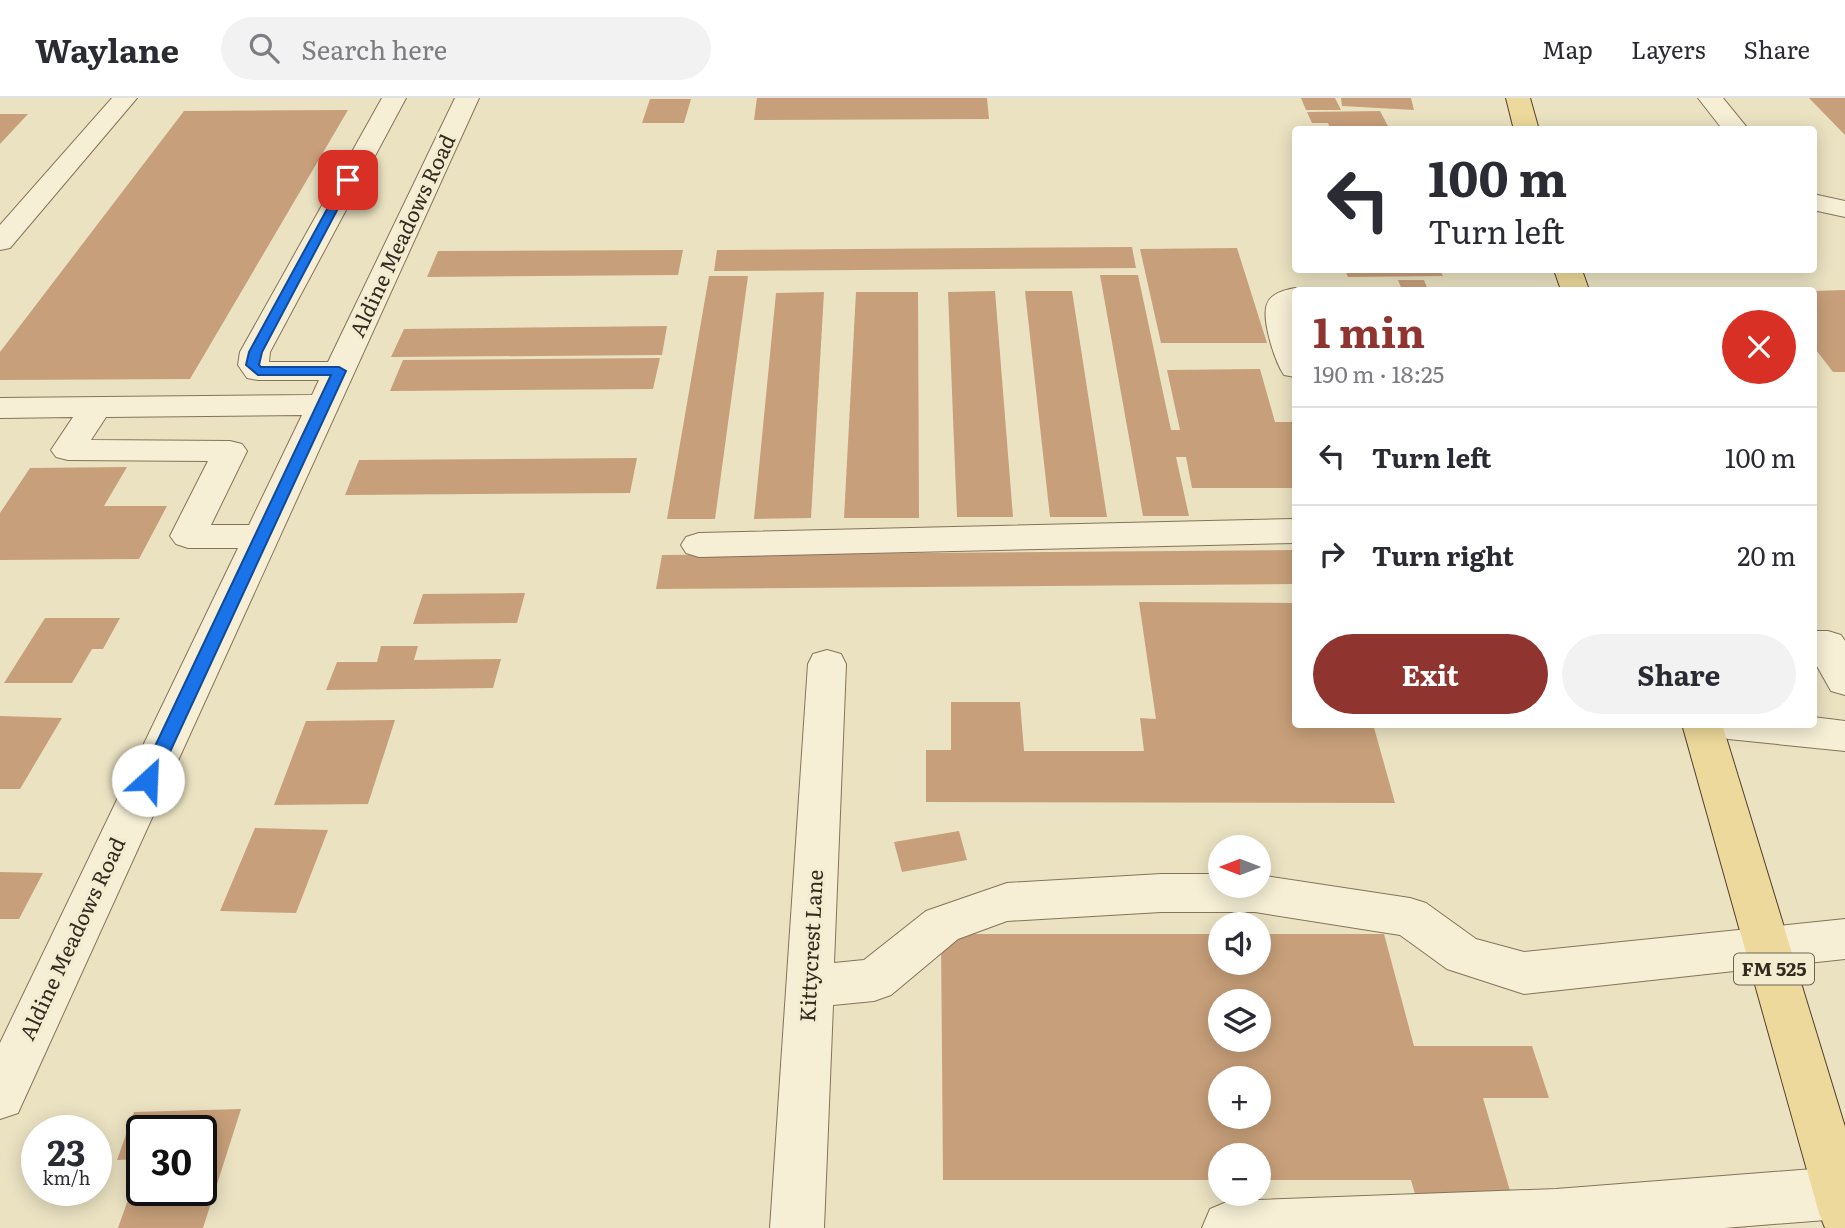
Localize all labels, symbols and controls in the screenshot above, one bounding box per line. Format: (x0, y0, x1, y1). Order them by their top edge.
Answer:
search box (221, 17, 711, 80)
text: Waylane (35, 24, 179, 73)
icon: search (245, 29, 283, 67)
text: Search here (301, 29, 447, 68)
text: Map (1542, 31, 1593, 66)
text: Layers (1631, 31, 1705, 66)
text: Share (1743, 31, 1810, 66)
street label: Aldine Meadows Road (340, 128, 462, 342)
text: 100 m (1428, 139, 1567, 212)
pin (318, 150, 378, 210)
icon: left (1313, 154, 1404, 245)
icon: arrive (329, 161, 367, 199)
text: Turn left (1428, 206, 1565, 254)
text: 1 min (1313, 299, 1425, 361)
button: close (1722, 310, 1796, 384)
text: 190 m · 18:25 (1313, 356, 1444, 390)
icon: left (1313, 437, 1351, 475)
text: Turn left (1372, 437, 1491, 476)
text: 100 m (1725, 437, 1796, 476)
icon: right (1313, 535, 1351, 573)
text: Turn right (1372, 535, 1514, 574)
text: 20 m (1737, 535, 1796, 574)
button: Exit (1313, 634, 1548, 714)
button: Share (1562, 634, 1796, 714)
position arrow (111, 743, 185, 817)
street label: Aldine Meadows Road (10, 831, 132, 1045)
north arrow (1208, 835, 1270, 898)
map controls (1208, 835, 1271, 1206)
street label: Kittycrest Lane (790, 869, 829, 1023)
button: sound (1208, 912, 1271, 975)
road number: FM 525 (1734, 954, 1814, 984)
button: layers (1208, 989, 1271, 1052)
button: + (1208, 1066, 1271, 1129)
speed limit sign: 30 (126, 1115, 217, 1206)
text: 23 (47, 1125, 86, 1177)
button: − (1208, 1143, 1271, 1206)
text: km/h (43, 1164, 90, 1191)

